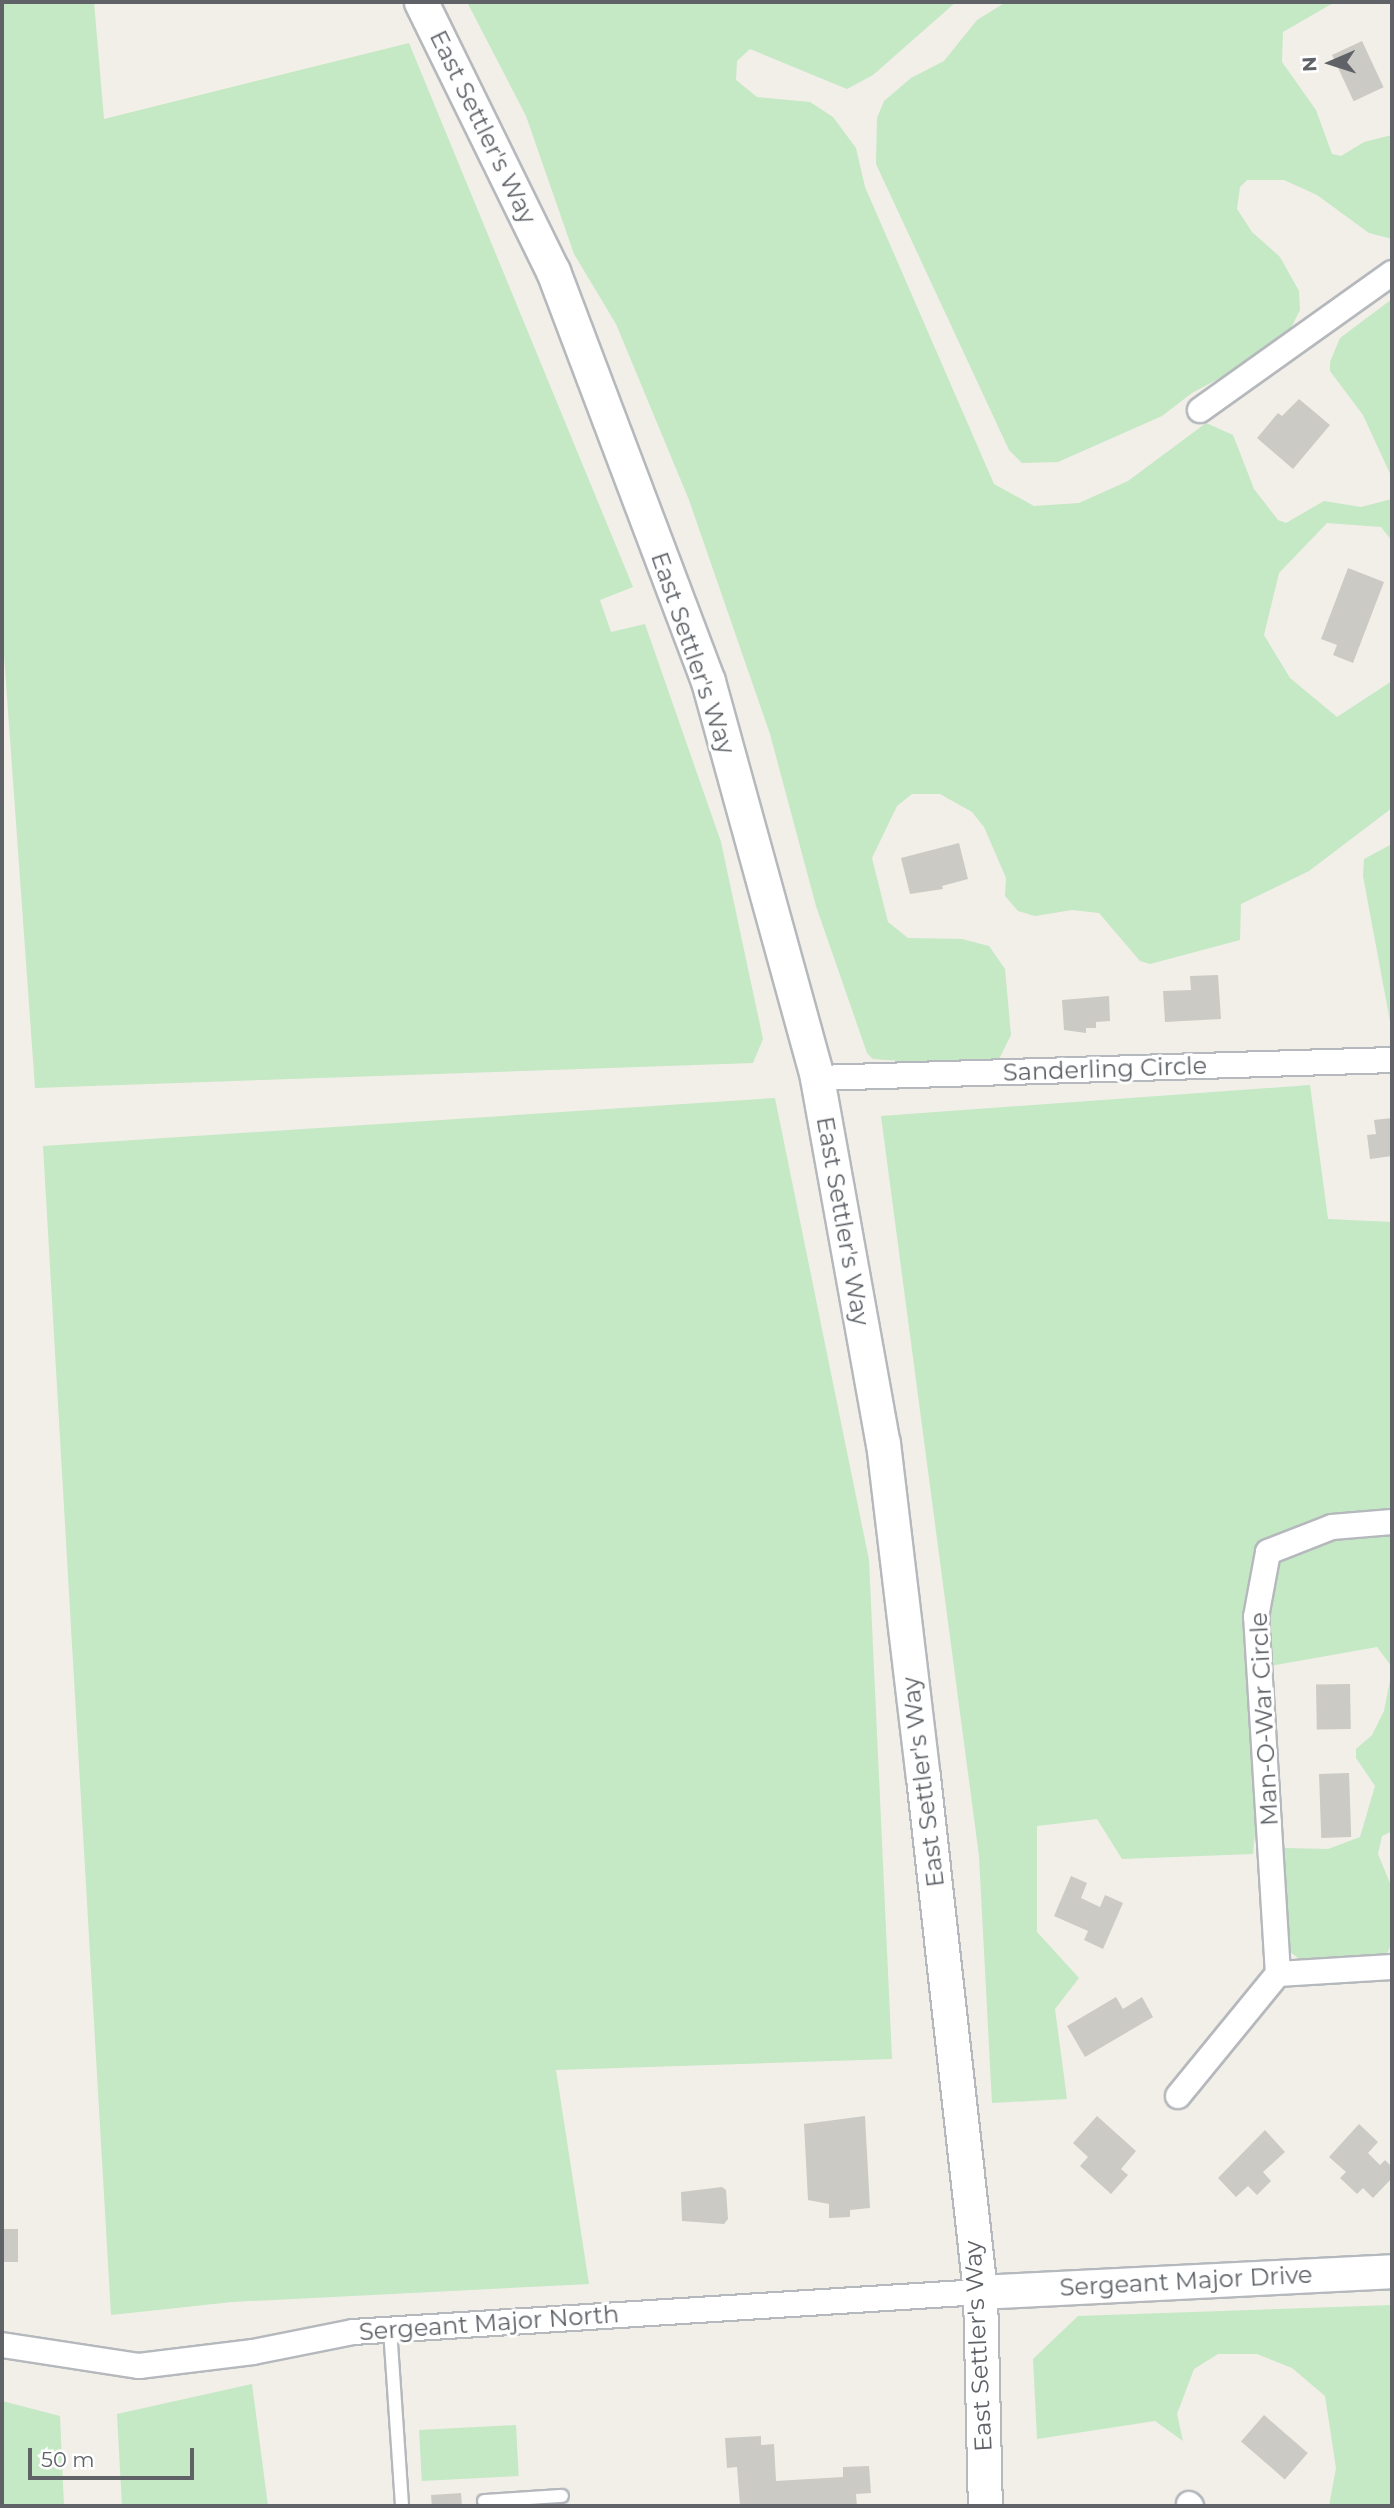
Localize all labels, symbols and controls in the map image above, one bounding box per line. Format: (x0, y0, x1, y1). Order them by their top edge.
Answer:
street label: East Settler's Way (424, 26, 542, 228)
north arrow (1296, 28, 1366, 98)
text: N (1298, 56, 1321, 72)
street label: East Settler's Way (645, 548, 741, 758)
street label: Sanderling Circle (1002, 1051, 1208, 1087)
street label: East Settler's Way (810, 1114, 876, 1328)
street label: Man-O-War Circle (1244, 1611, 1284, 1827)
street label: East Settler's Way (896, 1675, 950, 1889)
street label: East Settler's Way (958, 2240, 998, 2452)
street label: Sergeant Major Drive (1059, 2260, 1313, 2302)
street label: Sergeant Major North (358, 2300, 620, 2346)
scale bar (32, 2434, 198, 2478)
text: 50 m (41, 2447, 95, 2472)

